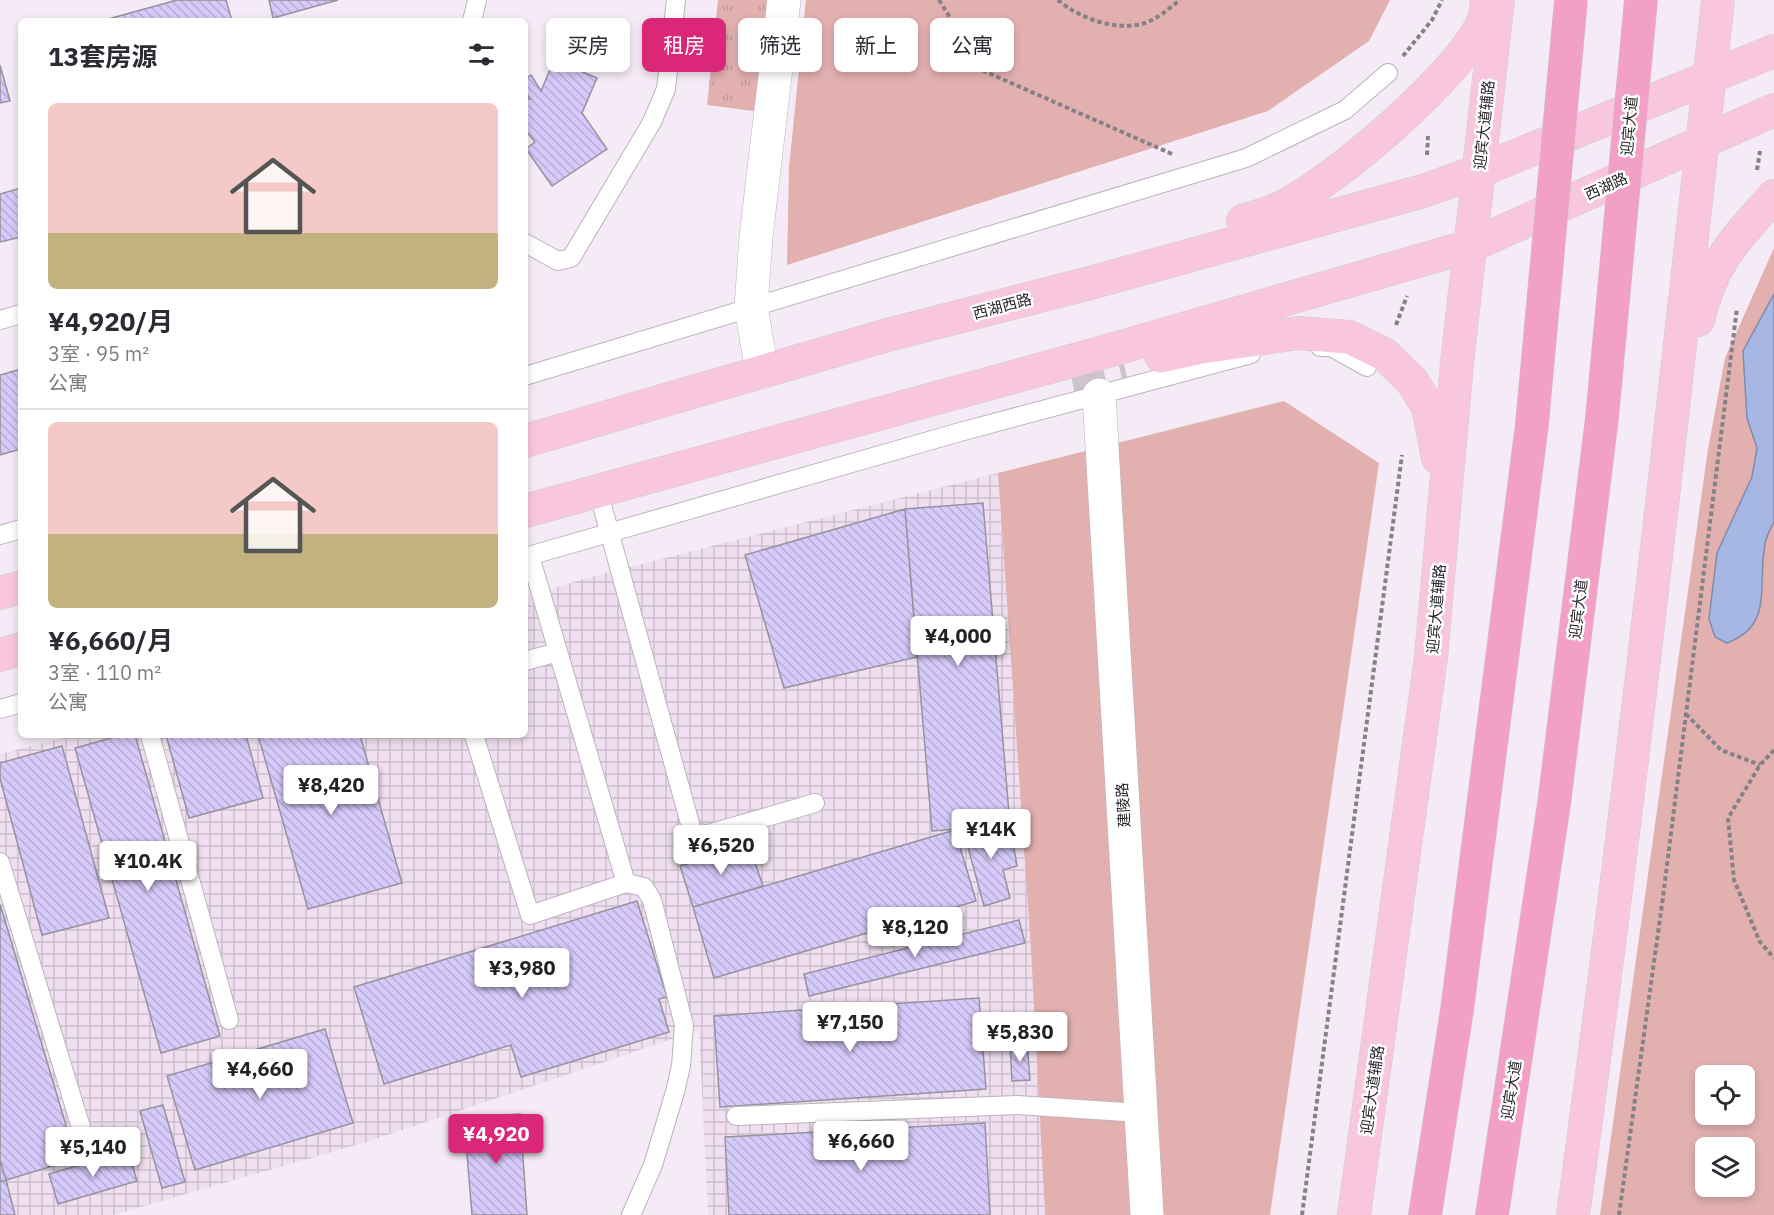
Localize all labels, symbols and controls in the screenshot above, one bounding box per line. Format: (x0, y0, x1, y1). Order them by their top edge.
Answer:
chip: 买房 (546, 18, 630, 72)
chip: 租房 (642, 18, 726, 72)
chip: 筛选 (738, 18, 822, 72)
chip: 新上 (834, 18, 918, 72)
chip: 公寓 (930, 18, 1014, 72)
icon: filters (465, 38, 498, 71)
text: 13套房源 (48, 39, 157, 73)
street label: 迎宾大道辅路 (1470, 79, 1498, 171)
street label: 迎宾大道 (1617, 95, 1641, 157)
icon: home (219, 142, 327, 250)
street label: 西湖路 (1582, 168, 1630, 204)
street label: 西湖西路 (971, 289, 1033, 323)
text: ¥4,920/月 (48, 304, 173, 338)
text: 3室 · 95 m² (48, 340, 149, 367)
text: 公寓 (48, 369, 88, 396)
icon: home (219, 461, 327, 569)
street label: 迎宾大道辅路 (1423, 563, 1449, 655)
street label: 迎宾大道 (1565, 578, 1591, 640)
pin: ¥4,000 (909, 616, 1007, 667)
text: ¥4,000 (924, 622, 992, 649)
text: ¥6,660/月 (48, 623, 173, 657)
text: 3室 · 110 m² (48, 659, 161, 686)
text: 公寓 (48, 688, 88, 715)
pin: ¥8,420 (282, 765, 380, 816)
text: ¥8,420 (297, 771, 365, 798)
street label: 建陵路 (1112, 782, 1134, 828)
pin: ¥14K (955, 809, 1027, 860)
text: ¥14K (966, 815, 1016, 842)
pin: ¥6,520 (672, 825, 770, 876)
text: ¥6,520 (687, 831, 755, 858)
pin: ¥10.4K (99, 841, 197, 892)
text: ¥10.4K (113, 847, 183, 874)
pin: ¥8,120 (866, 907, 964, 958)
text: ¥8,120 (881, 913, 949, 940)
pin: ¥3,980 (473, 948, 571, 999)
text: ¥3,980 (488, 954, 556, 981)
pin: ¥7,150 (801, 1002, 899, 1053)
text: ¥7,150 (816, 1008, 884, 1035)
pin: ¥5,830 (971, 1012, 1069, 1063)
text: ¥5,830 (986, 1018, 1054, 1045)
street label: 迎宾大道辅路 (1356, 1044, 1388, 1136)
pin: ¥4,660 (211, 1049, 309, 1100)
text: ¥4,660 (226, 1055, 294, 1082)
street label: 迎宾大道 (1497, 1059, 1525, 1121)
map controls (1695, 1065, 1755, 1197)
button: locate (1695, 1065, 1755, 1125)
pin: ¥4,920 (447, 1114, 545, 1165)
text: ¥4,920 (462, 1120, 530, 1147)
pin: ¥6,660 (812, 1121, 910, 1172)
pin: ¥5,140 (44, 1127, 142, 1178)
text: ¥6,660 (827, 1127, 895, 1154)
text: ¥5,140 (59, 1133, 127, 1160)
button: layers (1695, 1137, 1755, 1197)

